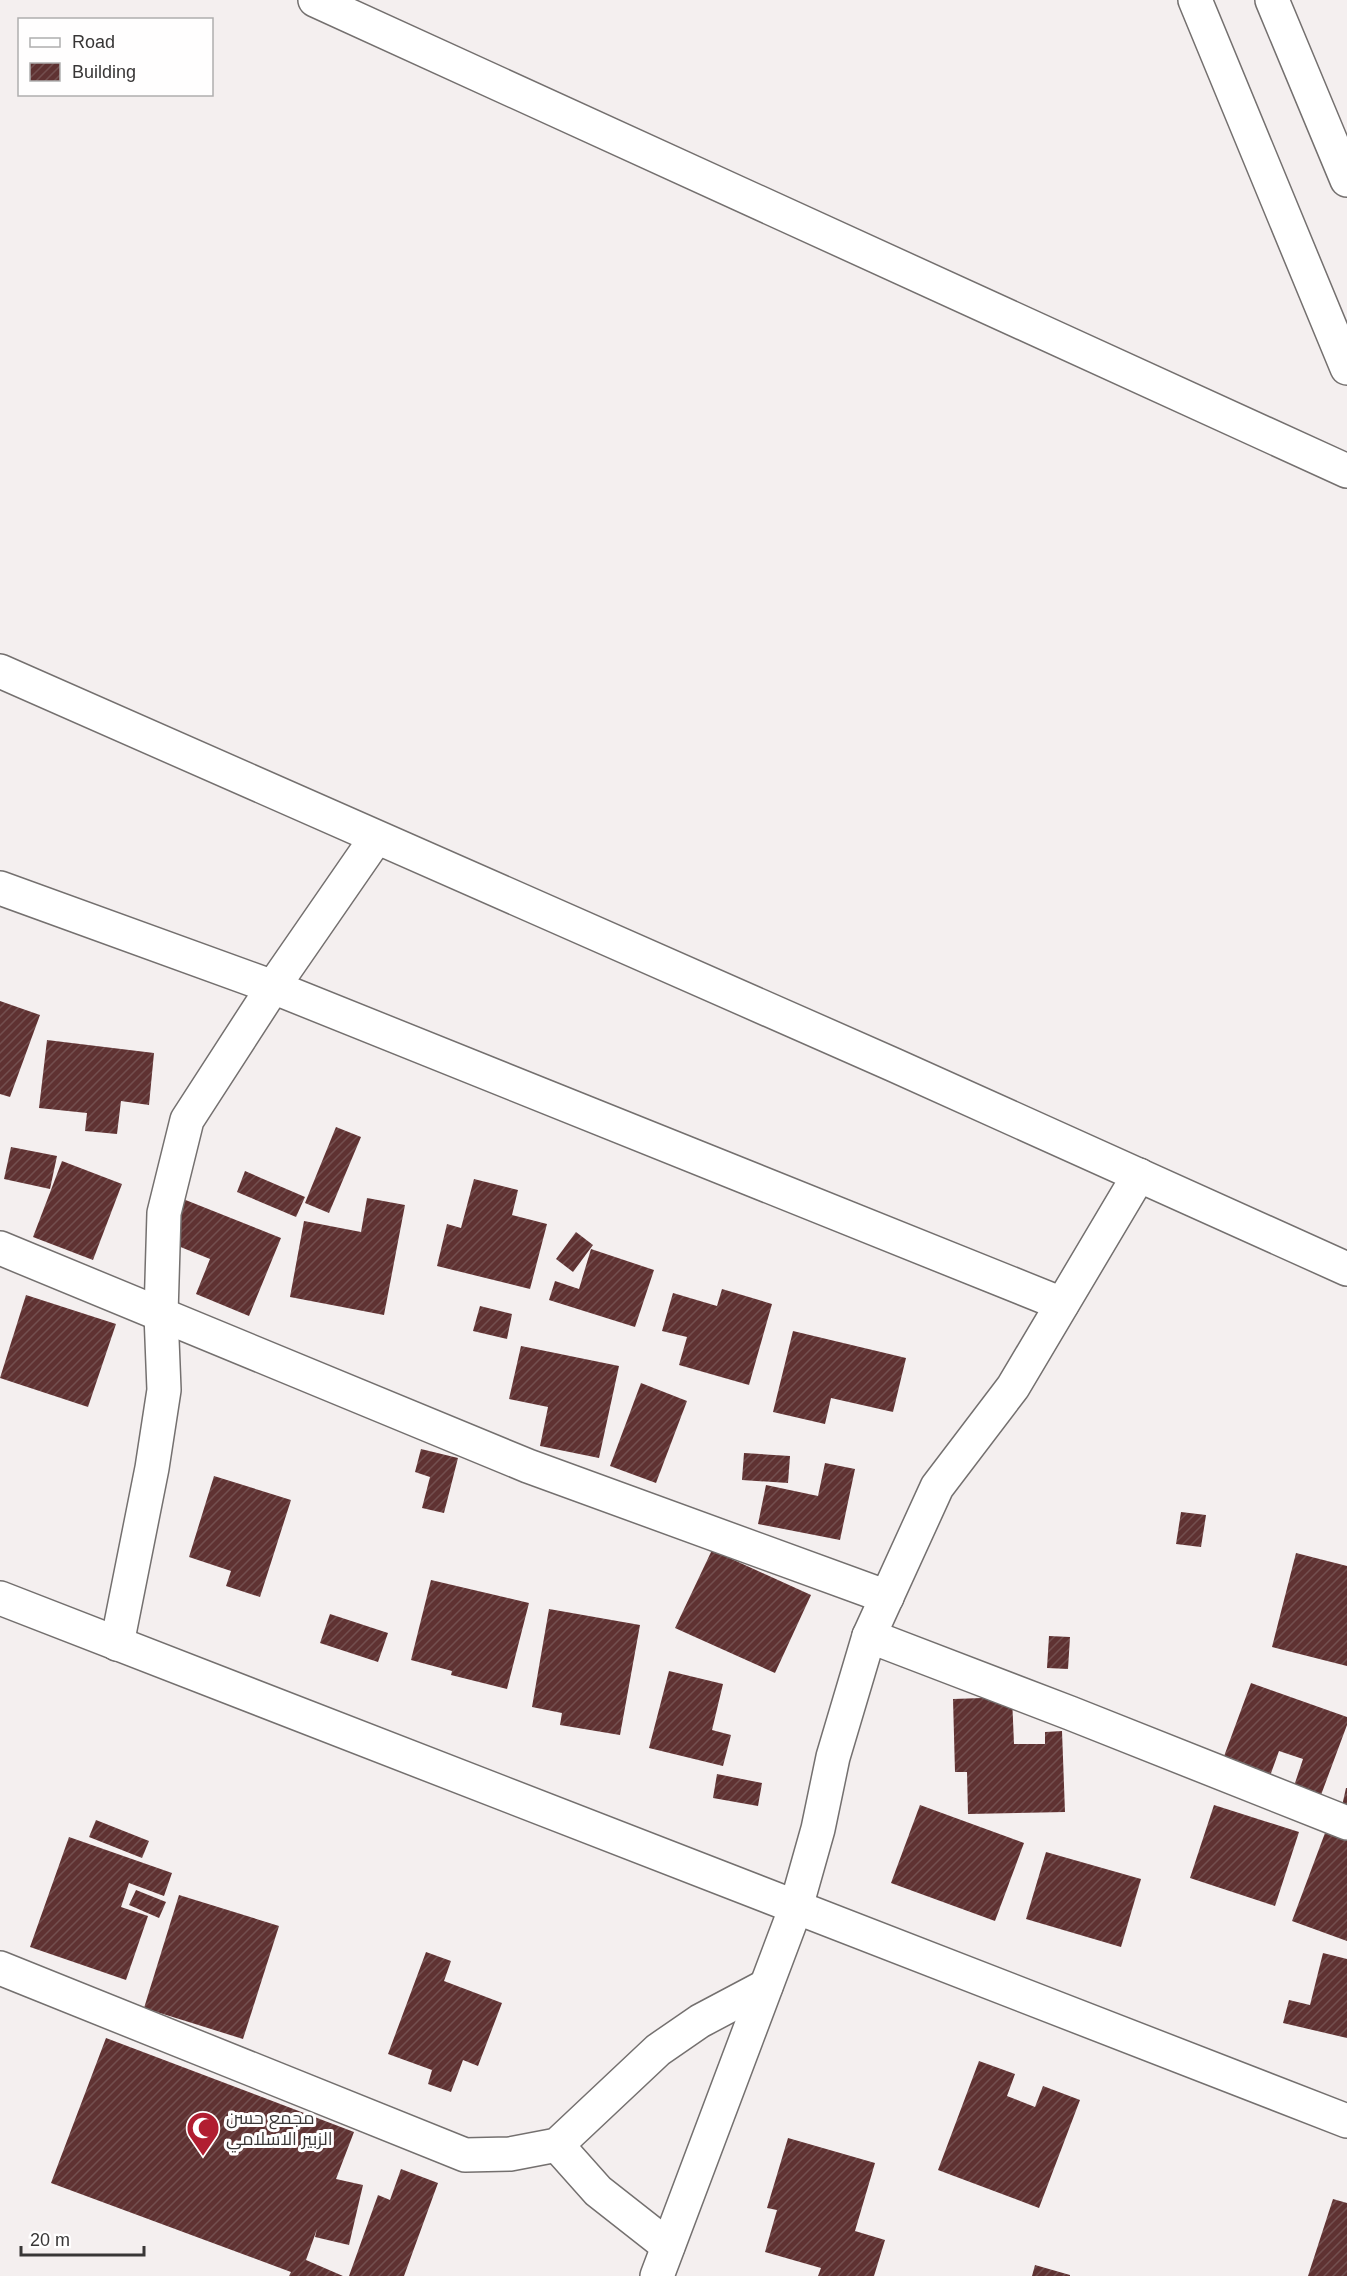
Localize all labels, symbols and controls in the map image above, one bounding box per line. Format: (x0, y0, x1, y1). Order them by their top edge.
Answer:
legend (18, 18, 213, 96)
text: Road (72, 32, 115, 52)
text: Building (72, 62, 136, 82)
place label: مجمع حسن الزبير الاسلامي (226, 2108, 333, 2153)
mosque icon: مجمع حسن الزبير الاسلامي (185, 2110, 221, 2157)
scale bar (21, 2219, 144, 2257)
text: 20 m (30, 2230, 70, 2250)

